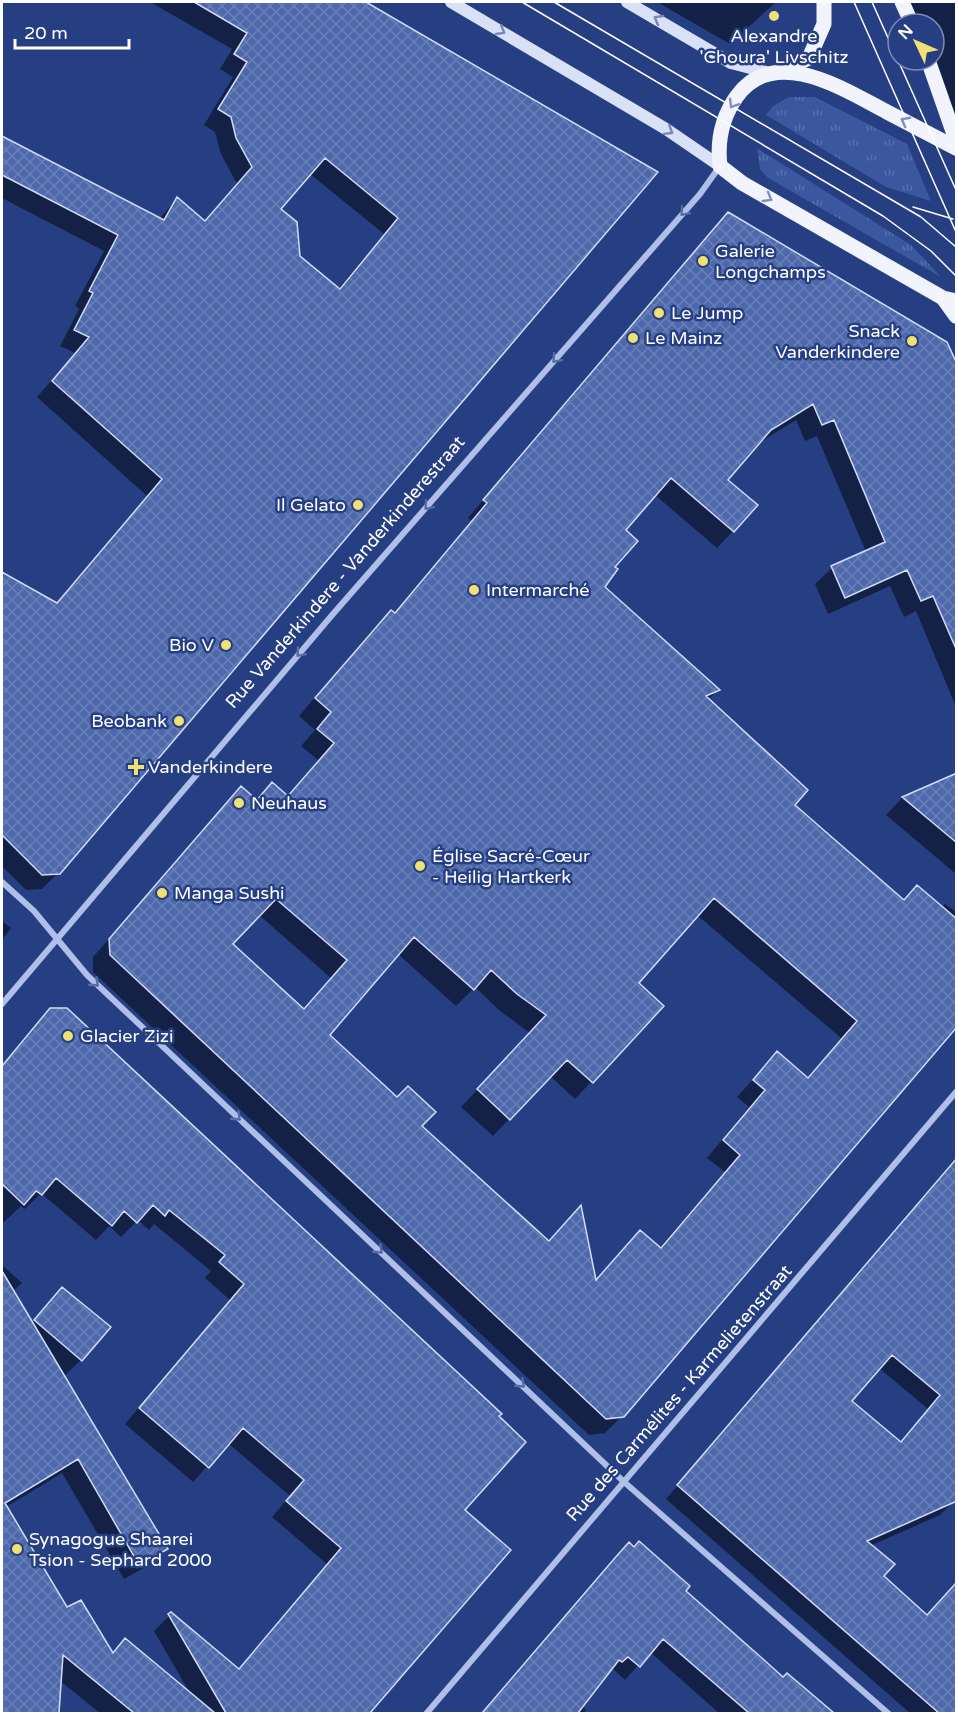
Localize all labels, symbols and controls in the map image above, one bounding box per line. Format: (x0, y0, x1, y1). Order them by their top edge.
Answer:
marker: Alexandre 'Choura' Livschitz (767, 9, 781, 23)
scale bar (15, 12, 129, 50)
north arrow (886, 12, 946, 72)
one-way arrow (654, 15, 664, 27)
text: N (894, 21, 918, 44)
text: 20 m (24, 22, 68, 44)
one-way arrow (495, 24, 505, 36)
place label: Alexandre 'Choura' Livschitz (700, 25, 849, 68)
one-way arrow (728, 98, 740, 108)
one-way arrow (900, 117, 911, 128)
one-way arrow (663, 123, 673, 135)
one-way arrow (762, 191, 772, 203)
one-way arrow (680, 205, 691, 216)
place label: Galerie Longchamps (715, 240, 826, 283)
marker: Galerie Longchamps (696, 254, 710, 268)
place label: Le Jump (671, 302, 743, 324)
marker: Le Jump (652, 306, 666, 320)
place label: Snack Vanderkindere (775, 320, 900, 363)
place label: Le Mainz (645, 327, 722, 349)
marker: Le Mainz (626, 331, 640, 345)
marker: Snack Vanderkindere (905, 334, 919, 348)
one-way arrow (552, 352, 563, 363)
street label: Rue Vanderkindere - Vanderkinderestraat (221, 431, 469, 713)
place label: Il Gelato (276, 494, 346, 516)
marker: Il Gelato (351, 498, 365, 512)
one-way arrow (424, 499, 435, 510)
place label: Intermarché (486, 579, 590, 601)
marker: Intermarché (467, 583, 481, 597)
place label: Bio V (169, 634, 214, 656)
marker: Bio V (219, 638, 233, 652)
one-way arrow (296, 646, 307, 657)
place label: Beobank (91, 710, 167, 732)
marker: Beobank (172, 714, 186, 728)
place label: Vanderkindere (148, 756, 273, 778)
marker: Vanderkindere (129, 760, 143, 774)
place label: Neuhaus (251, 792, 327, 814)
marker: Neuhaus (232, 796, 246, 810)
place label: Église Sacré-Cœur - Heilig Hartkerk (432, 845, 590, 888)
marker: Église Sacré-Cœur - Heilig Hartkerk (413, 859, 427, 873)
place label: Manga Sushi (174, 882, 285, 904)
marker: Manga Sushi (155, 886, 169, 900)
one-way arrow (89, 976, 99, 987)
place label: Glacier Zizi (80, 1025, 173, 1047)
marker: Glacier Zizi (61, 1029, 75, 1043)
one-way arrow (230, 1109, 241, 1120)
one-way arrow (372, 1243, 383, 1254)
street label: Rue des Carmélites - Karmelietenstraat (561, 1260, 797, 1526)
one-way arrow (514, 1377, 525, 1388)
place label: Synagogue Shaarei Tsion - Sephard 2000 (29, 1528, 212, 1571)
marker: Synagogue Shaarei Tsion - Sephard 2000 (10, 1542, 24, 1556)

